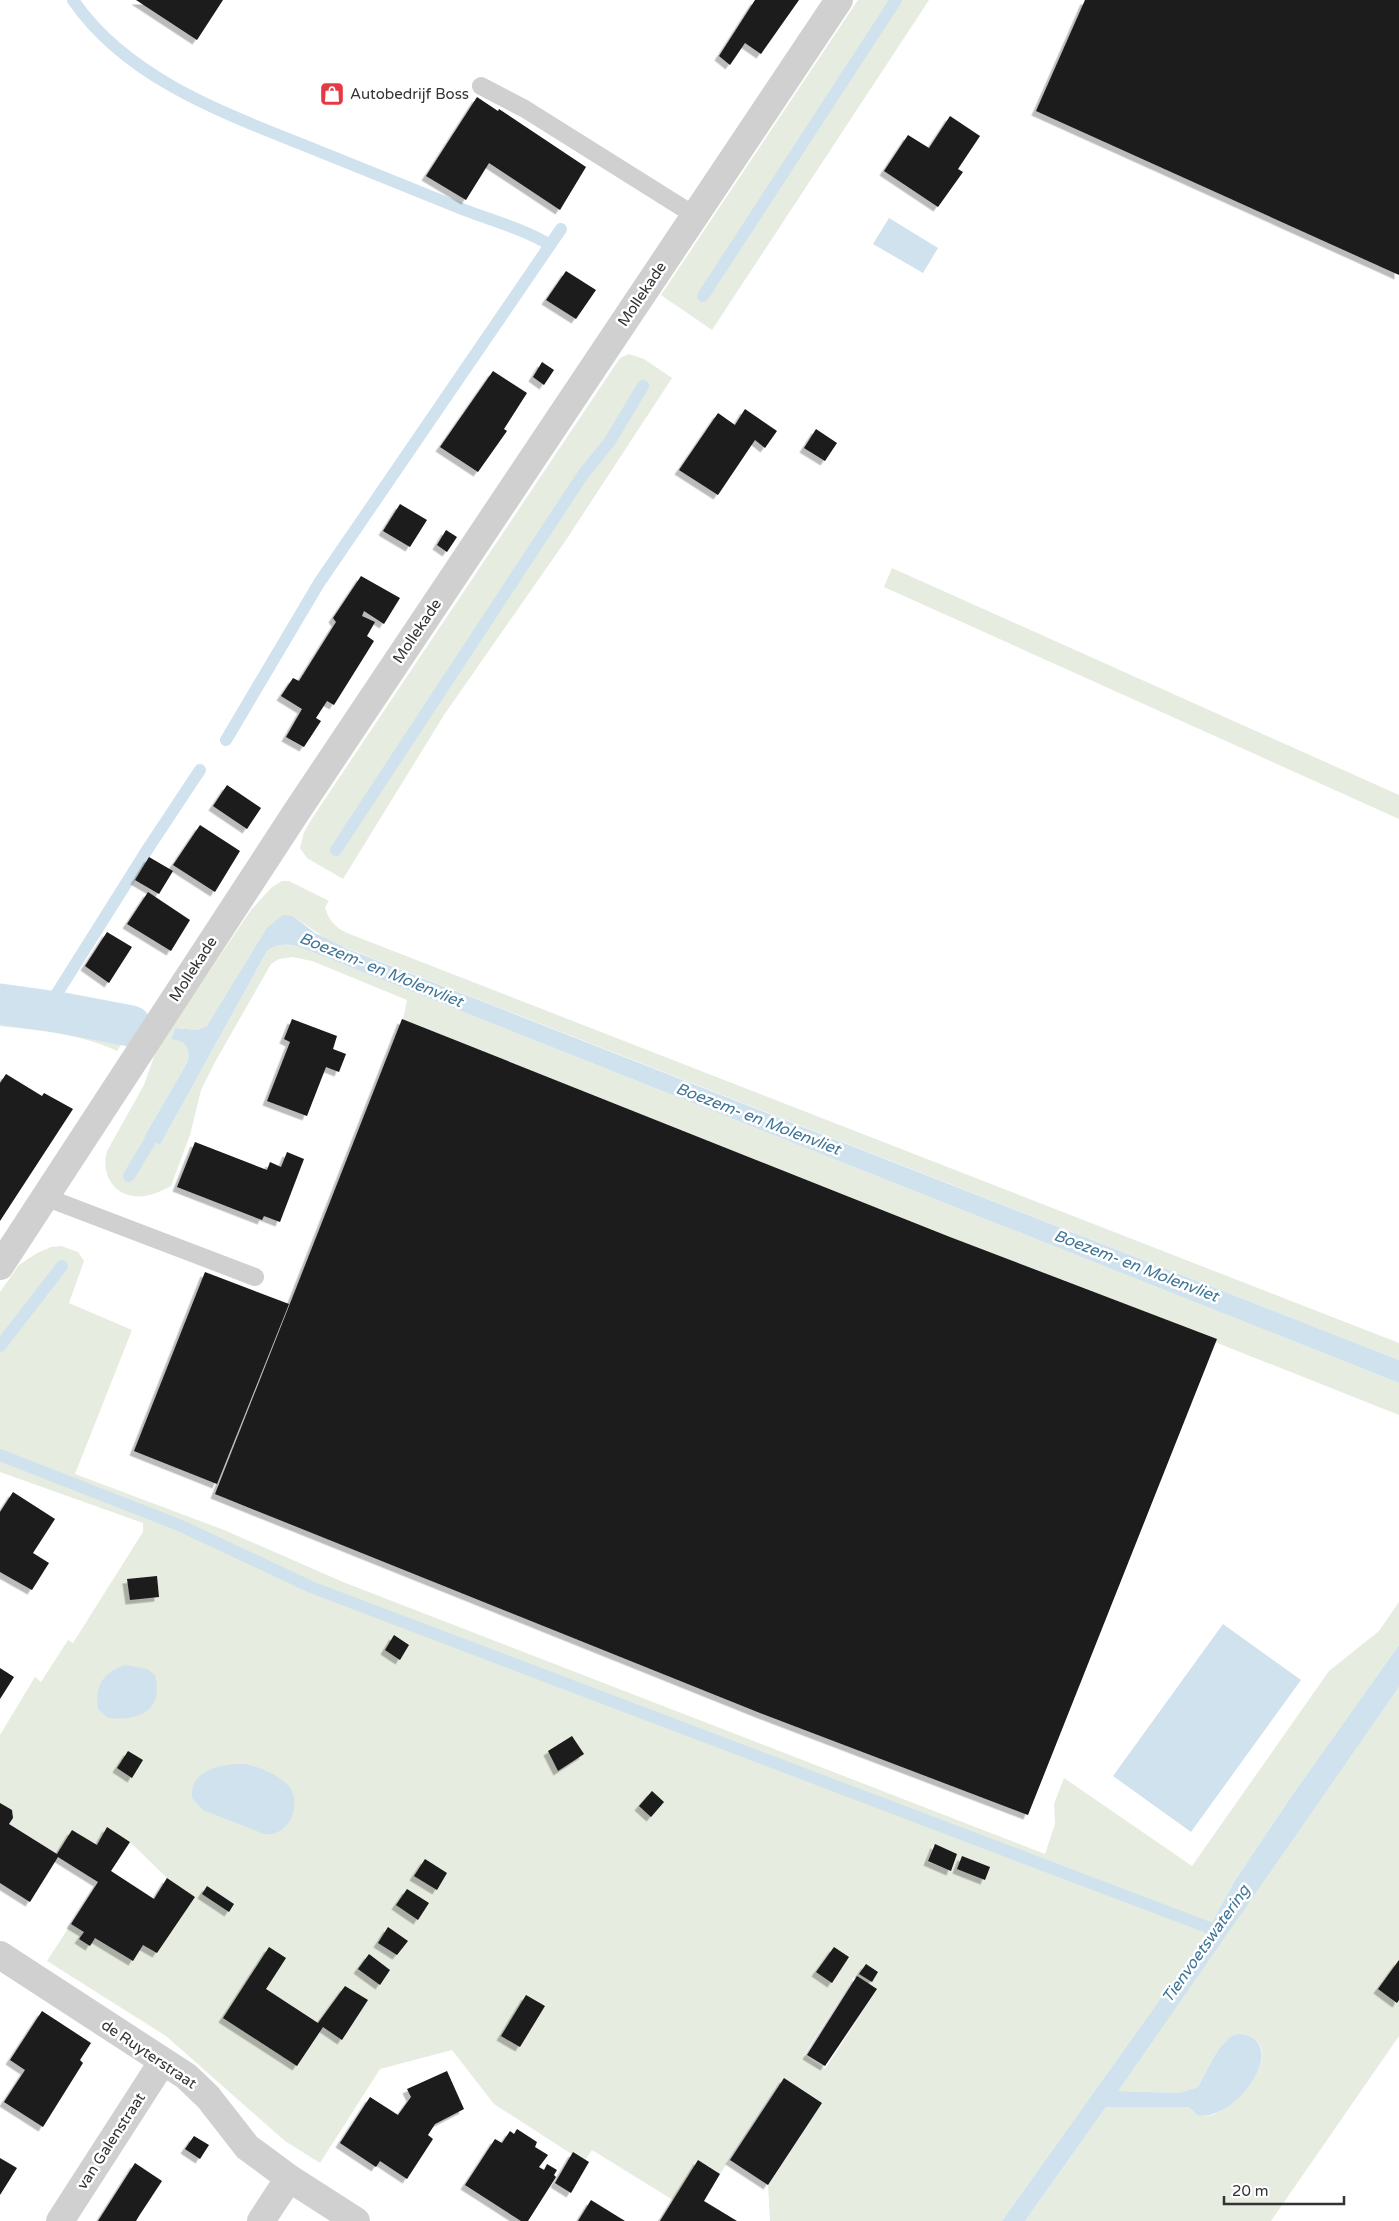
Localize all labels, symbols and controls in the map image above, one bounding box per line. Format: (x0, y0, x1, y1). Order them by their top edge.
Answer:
shop icon: Autobedrijf Boss (319, 81, 345, 107)
place label: Autobedrijf Boss (350, 85, 469, 103)
street label: Mollekade (614, 258, 670, 330)
street label: Mollekade (389, 595, 445, 667)
water label: Boezem- en Molenvliet (296, 928, 467, 1013)
street label: Mollekade (165, 933, 221, 1005)
water label: Boezem- en Molenvliet (673, 1078, 845, 1160)
water label: Boezem- en Molenvliet (1051, 1225, 1223, 1307)
water label: Tienvoetswatering (1158, 1880, 1255, 2007)
street label: de Ruyterstraat (98, 2016, 200, 2093)
street label: van Galenstraat (73, 2089, 149, 2193)
scale bar (1224, 2174, 1344, 2206)
text: 20 m (1232, 2182, 1269, 2200)

